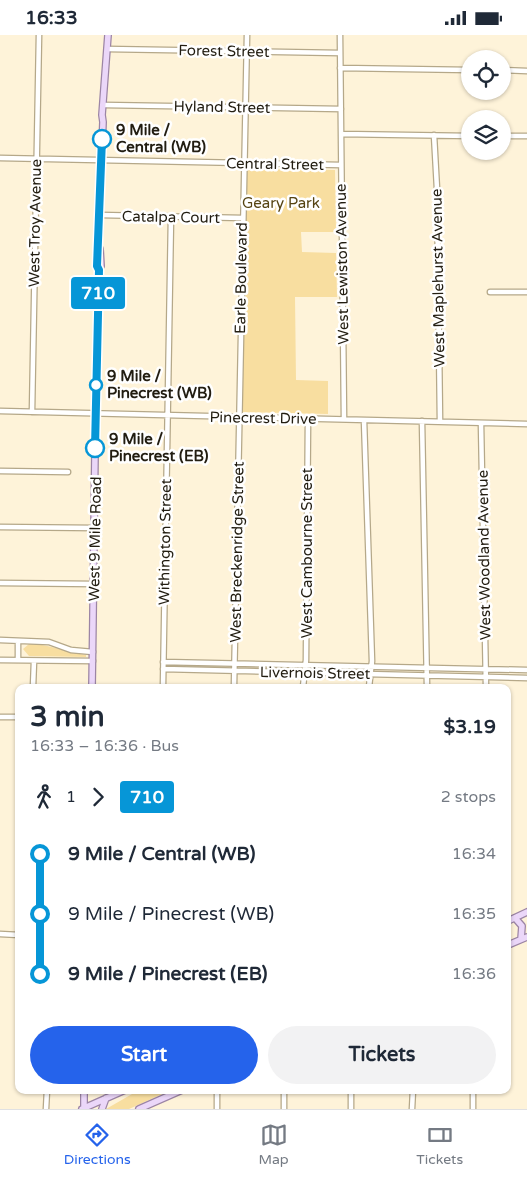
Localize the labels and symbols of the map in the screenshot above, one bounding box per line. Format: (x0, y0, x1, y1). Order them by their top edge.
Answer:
street label: Forest Street (178, 41, 270, 61)
street label: Hyland Street (173, 97, 271, 117)
place label: 9 Mile / Central (WB) (116, 121, 206, 156)
marker: 9 Mile / Central (WB) (92, 129, 112, 149)
street label: Central Street (226, 154, 324, 174)
street label: West Troy Avenue (25, 159, 45, 287)
street label: West Lewiston Avenue (332, 183, 352, 345)
street label: West Maplehurst Avenue (427, 188, 449, 368)
park label: Geary Park (242, 194, 320, 212)
street label: Catalpa Court (122, 207, 221, 227)
street label: Earle Boulevard (231, 222, 251, 334)
line badge: 710 (69, 277, 127, 309)
place label: 9 Mile / Pinecrest (WB) (107, 367, 212, 402)
marker: 9 Mile / Pinecrest (WB) (89, 378, 103, 392)
street label: Pinecrest Drive (209, 408, 317, 428)
place label: 9 Mile / Pinecrest (EB) (109, 430, 209, 465)
marker: 9 Mile / Pinecrest (EB) (85, 438, 105, 458)
street label: West Breckenridge Street (226, 461, 248, 643)
street label: West Cambourne Street (298, 468, 316, 638)
street label: West Woodland Avenue (474, 470, 494, 640)
street label: West 9 Mile Road (85, 476, 105, 602)
street label: Withington Street (155, 478, 175, 605)
street label: Livernois Street (260, 663, 371, 683)

